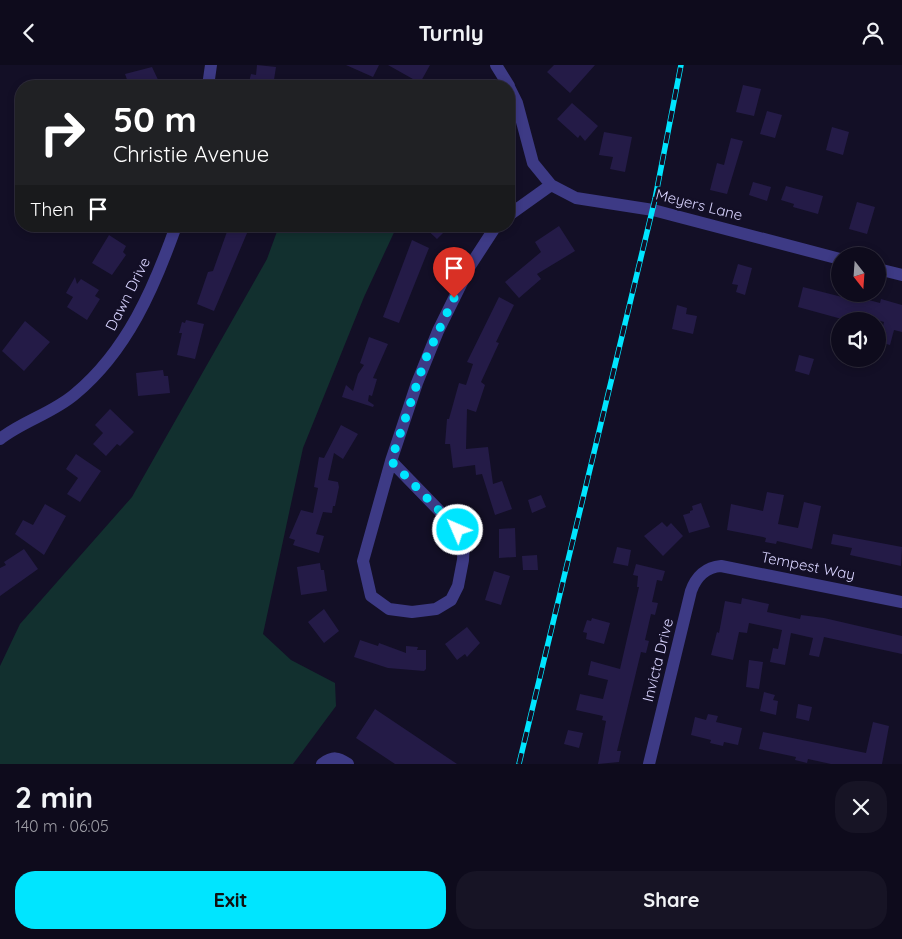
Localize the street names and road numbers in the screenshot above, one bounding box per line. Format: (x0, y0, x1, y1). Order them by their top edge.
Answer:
street label: Meyers Lane (654, 185, 745, 224)
street label: Dawn Drive (101, 254, 154, 334)
street label: Tempest Way (760, 547, 857, 584)
street label: Invicta Drive (638, 616, 677, 704)

